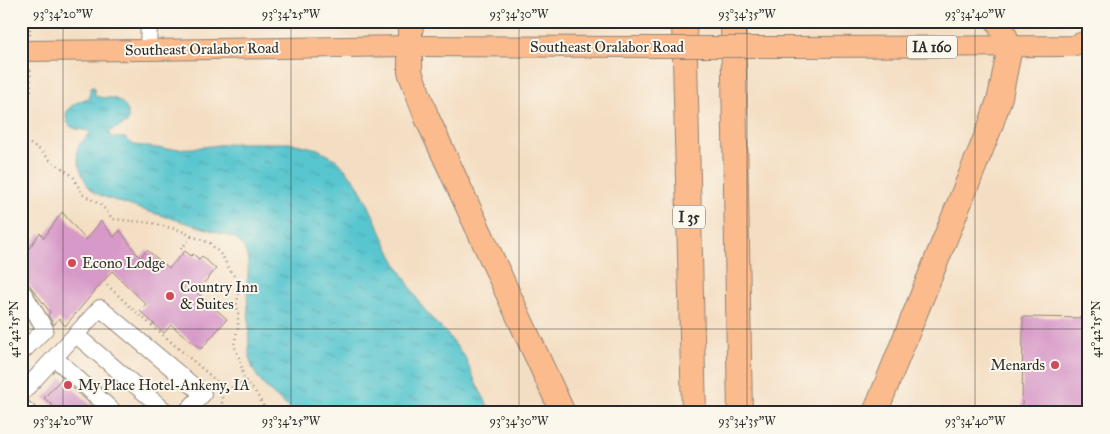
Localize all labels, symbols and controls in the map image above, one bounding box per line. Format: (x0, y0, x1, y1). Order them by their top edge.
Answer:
text: 93°34'20"W (33, 7, 94, 21)
text: 93°34'25"W (262, 7, 321, 21)
text: 93°34'30"W (490, 7, 549, 21)
text: 93°34'35"W (718, 7, 776, 21)
text: 93°34'40"W (945, 7, 1006, 21)
road number: IA 160 (907, 36, 957, 58)
street label: Southeast Oralabor Road (530, 38, 684, 56)
street label: Southeast Oralabor Road (125, 39, 280, 59)
road number: I 35 (673, 206, 705, 228)
place label: Econo Lodge (82, 254, 165, 272)
marker: Econo Lodge (66, 257, 78, 269)
place label: Country Inn & Suites (180, 278, 258, 313)
marker: Country Inn & Suites (164, 290, 176, 302)
text: 41°42'15"N (7, 300, 21, 358)
text: 41°42'15"N (1089, 300, 1103, 358)
place label: Menards (990, 356, 1045, 374)
marker: Menards (1049, 359, 1061, 371)
place label: My Place Hotel-Ankeny, IA (78, 376, 250, 394)
marker: My Place Hotel-Ankeny, IA (62, 379, 74, 391)
text: 93°34'20"W (33, 414, 94, 428)
text: 93°34'25"W (262, 414, 321, 428)
text: 93°34'30"W (490, 414, 549, 428)
text: 93°34'35"W (718, 414, 776, 428)
text: 93°34'40"W (945, 414, 1006, 428)

